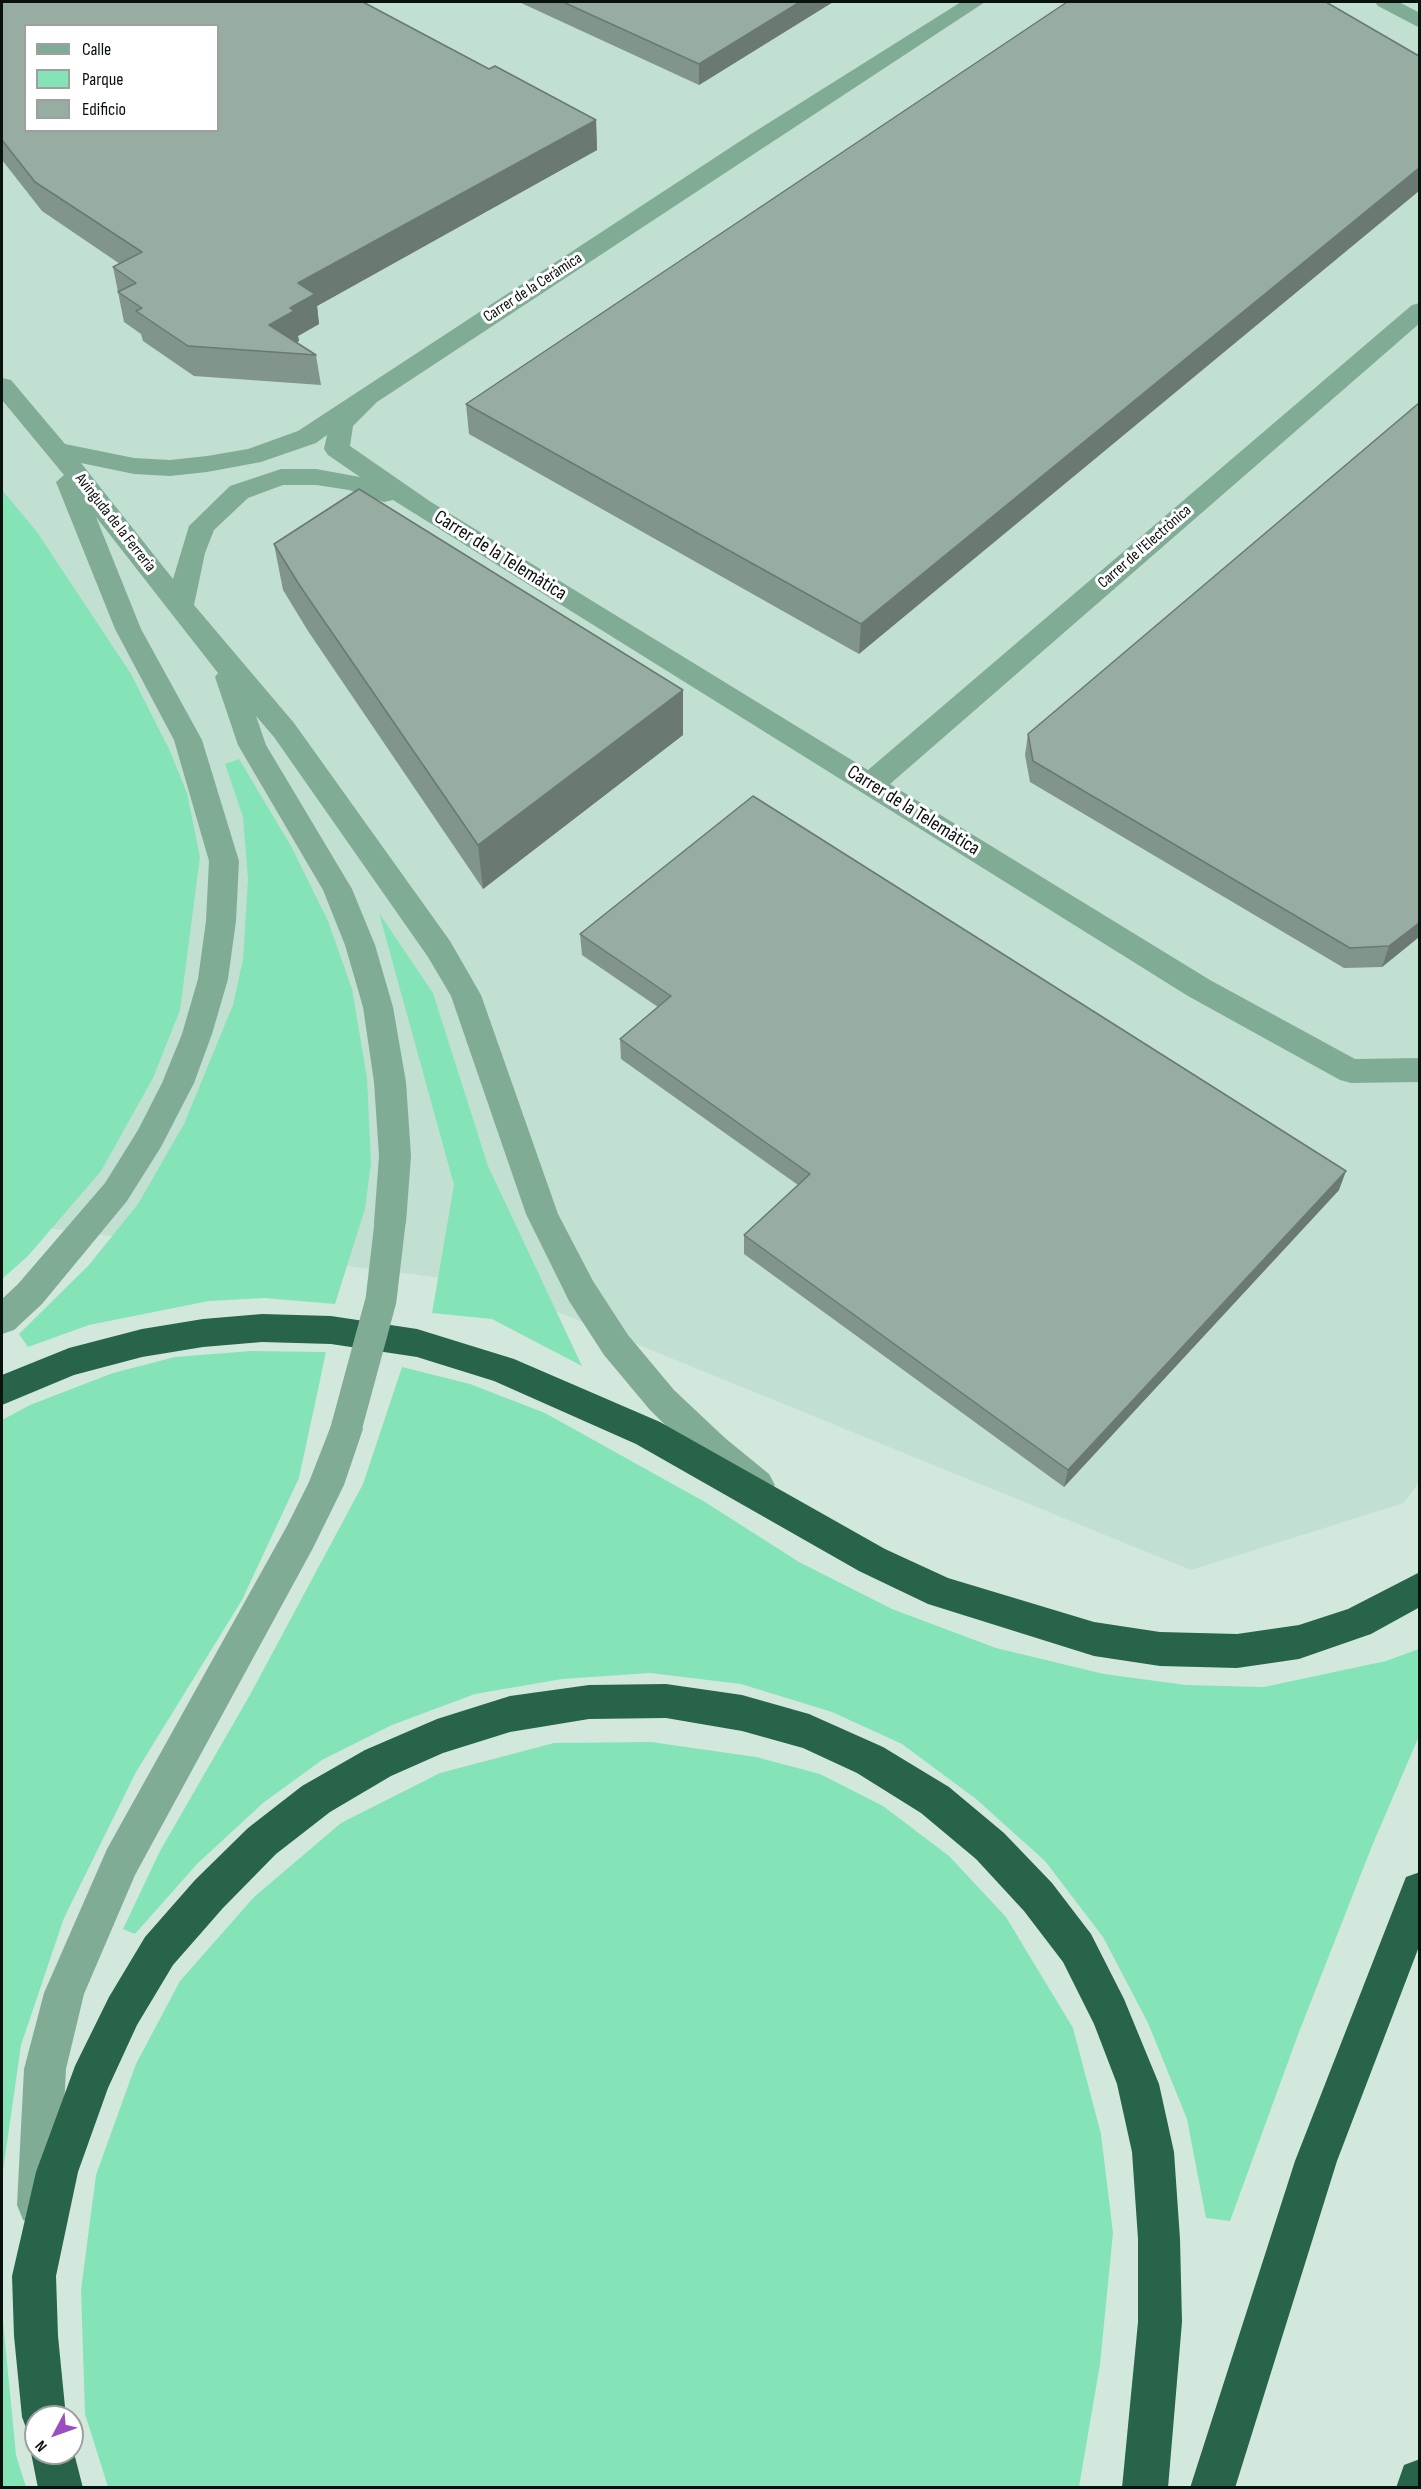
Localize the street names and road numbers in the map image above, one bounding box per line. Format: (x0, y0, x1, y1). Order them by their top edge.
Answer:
street label: Carrer de la Ceràmica (480, 249, 586, 327)
street label: Avinguda de la Ferreria (71, 470, 159, 576)
street label: Carrer de l'Electrònica (1094, 501, 1196, 593)
street label: Carrer de la Telemàtica (429, 506, 571, 606)
street label: Carrer de la Telemàtica (842, 761, 984, 861)

